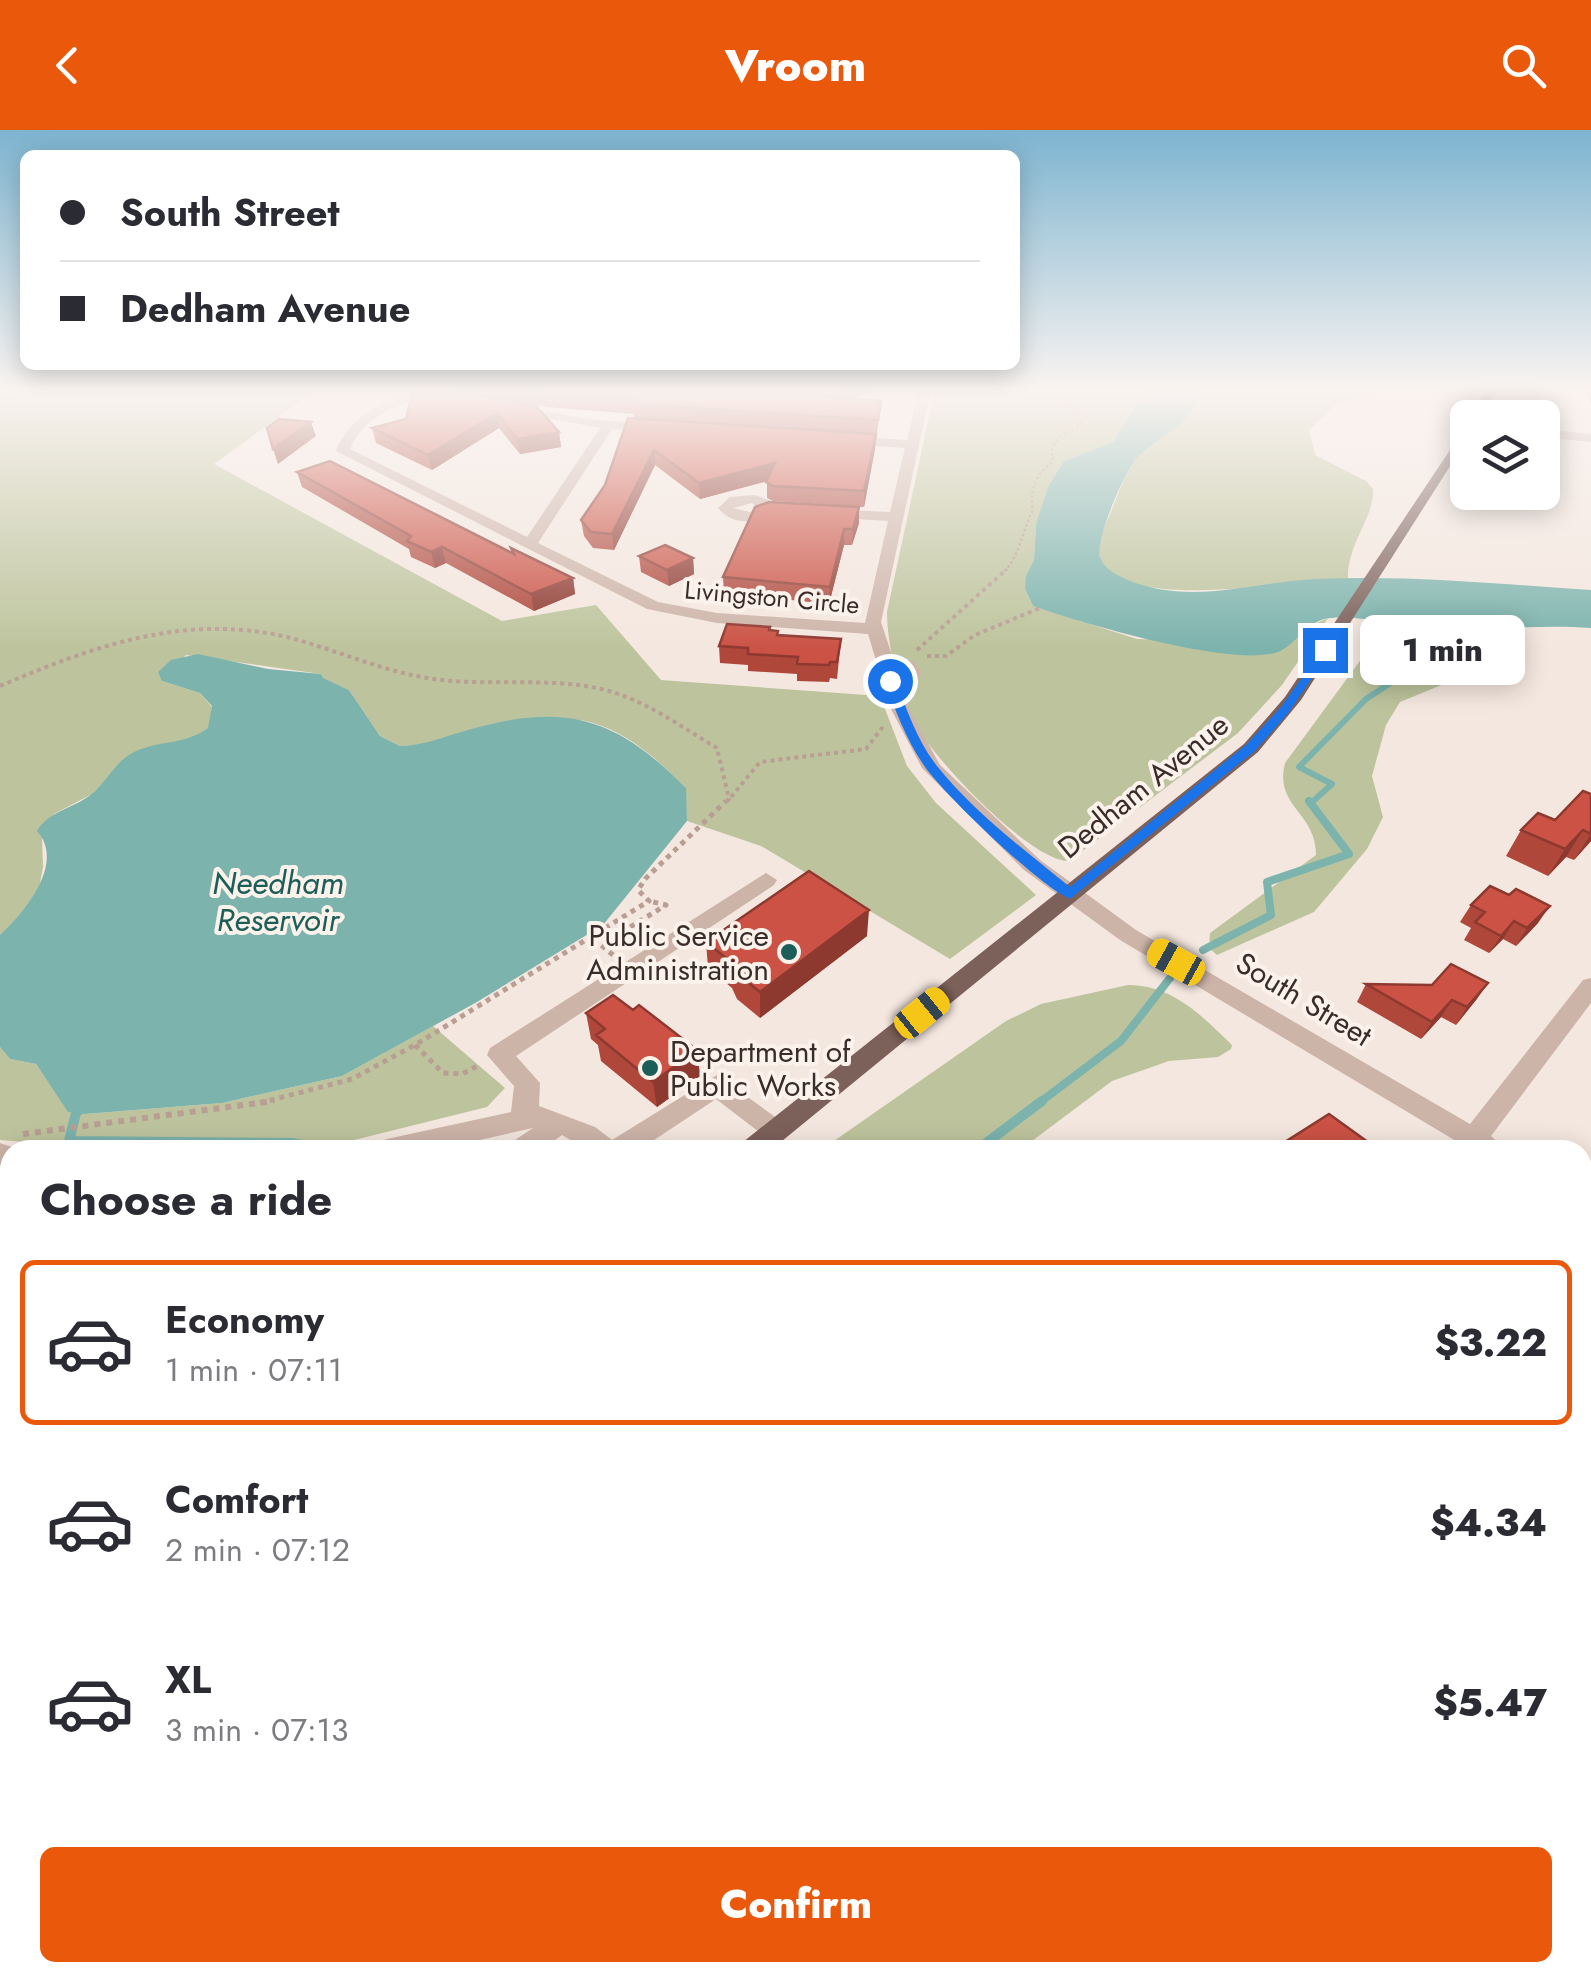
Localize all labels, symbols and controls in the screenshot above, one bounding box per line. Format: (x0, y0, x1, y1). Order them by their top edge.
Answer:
text: Vroom (725, 33, 866, 98)
icon: back (40, 38, 95, 93)
icon: search (1496, 38, 1551, 93)
text: South Street (120, 185, 340, 240)
text: Dedham Avenue (120, 281, 410, 336)
map controls (1450, 400, 1560, 510)
button: layers (1450, 400, 1560, 510)
street label: Livingston Circle (683, 571, 861, 623)
callout: 1 min (1360, 615, 1525, 685)
text: 1 min (1402, 627, 1483, 673)
route end (1303, 628, 1348, 673)
route start (868, 659, 913, 704)
street label: Dedham Avenue (1048, 704, 1238, 868)
water label: Needham Reservoir (212, 860, 344, 943)
place label: Public Service Administration (586, 914, 769, 991)
car (1142, 934, 1210, 990)
marker: Public Service Administration (778, 941, 800, 963)
street label: South Street (1228, 941, 1381, 1057)
car (889, 982, 955, 1044)
place label: Department of Public Works (670, 1030, 852, 1107)
marker: Department of Public Works (639, 1057, 661, 1079)
text: Choose a ride (40, 1167, 332, 1232)
text: Economy (165, 1292, 324, 1347)
icon: car (45, 1298, 135, 1388)
text: $3.22 (1435, 1315, 1547, 1370)
text: 1 min · 07:11 (165, 1347, 342, 1393)
text: Comfort (165, 1472, 308, 1527)
icon: car (45, 1478, 135, 1568)
text: $4.34 (1430, 1495, 1547, 1550)
text: 2 min · 07:12 (165, 1527, 350, 1573)
text: XL (165, 1652, 211, 1707)
icon: car (45, 1658, 135, 1748)
text: $5.47 (1433, 1675, 1547, 1730)
text: 3 min · 07:13 (165, 1707, 348, 1753)
button: Confirm (40, 1847, 1552, 1962)

